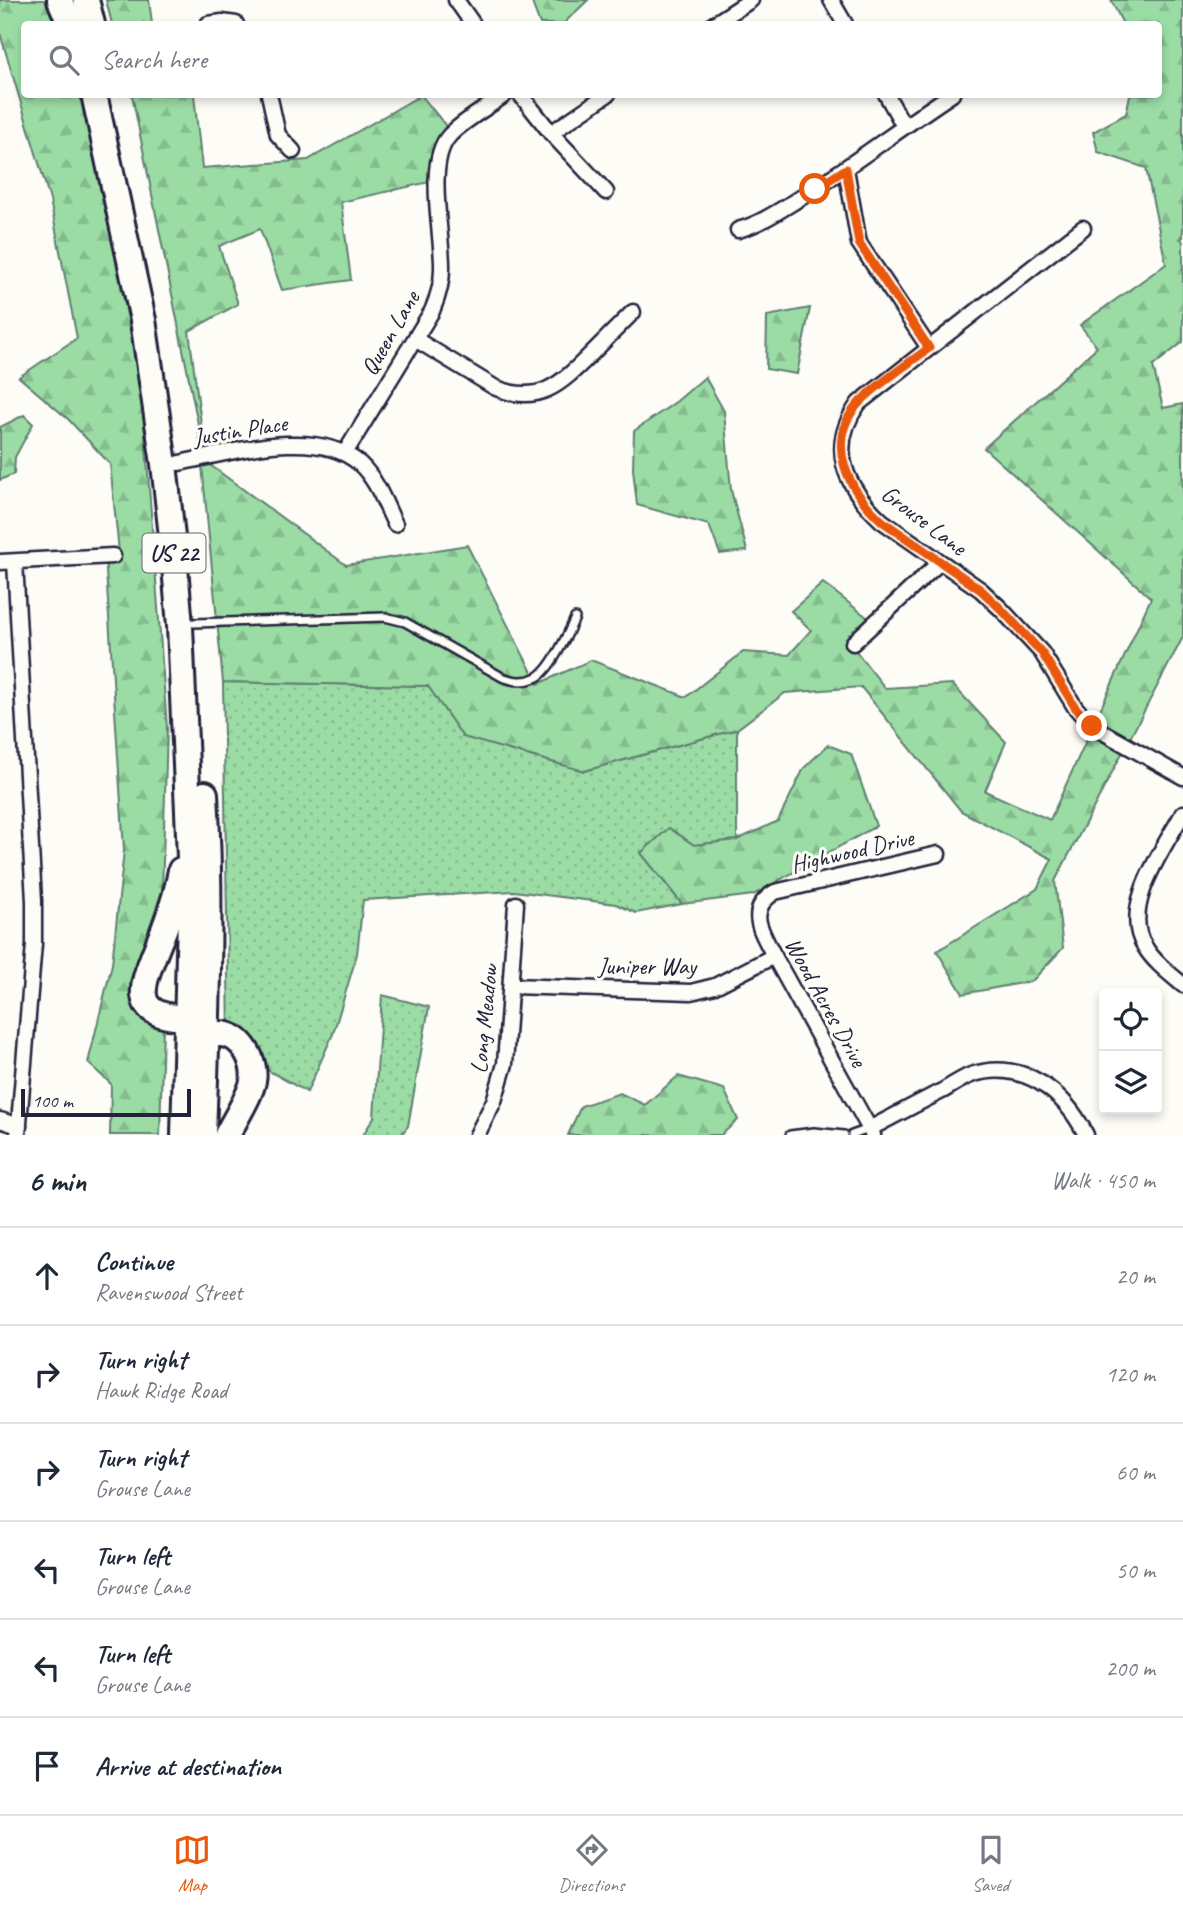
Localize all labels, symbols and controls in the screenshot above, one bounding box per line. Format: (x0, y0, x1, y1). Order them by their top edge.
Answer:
search box (21, 21, 1162, 98)
icon: search (45, 41, 83, 79)
text: Search here (101, 43, 207, 76)
route start (799, 173, 830, 204)
street label: Queen Lane (354, 284, 427, 381)
street label: Justin Place (190, 407, 291, 452)
street label: Grouse Lane (876, 478, 974, 563)
road number: US 22 (142, 534, 206, 572)
route end (1076, 710, 1107, 741)
street label: Highwood Drive (788, 822, 918, 880)
street label: Wood Acres Drive (778, 932, 875, 1074)
street label: Juniper Way (597, 951, 698, 981)
street label: Long Meadow (463, 962, 505, 1075)
map controls (1099, 988, 1162, 1114)
button: locate (1099, 988, 1162, 1051)
button: layers (1099, 1051, 1162, 1114)
scale bar (21, 1086, 191, 1118)
text: 100 m (32, 1089, 73, 1113)
text: 6 min (28, 1162, 86, 1200)
text: Walk · 450 m (1051, 1166, 1155, 1195)
text: Continue (95, 1245, 173, 1278)
icon: ahead (28, 1257, 66, 1295)
text: 20 m (1116, 1262, 1155, 1291)
text: Ravenswood Street (95, 1278, 242, 1307)
text: Turn right (95, 1343, 186, 1376)
icon: right (28, 1355, 66, 1393)
text: 120 m (1106, 1360, 1155, 1389)
text: Hawk Ridge Road (95, 1376, 227, 1405)
text: Turn right (95, 1441, 186, 1474)
icon: right (28, 1453, 66, 1491)
text: 60 m (1116, 1458, 1155, 1487)
text: Grouse Lane (95, 1474, 190, 1503)
text: Turn left (95, 1539, 170, 1572)
icon: left (28, 1551, 66, 1589)
text: 50 m (1116, 1556, 1155, 1585)
text: Grouse Lane (95, 1572, 190, 1601)
text: Turn left (95, 1637, 170, 1670)
icon: left (28, 1649, 66, 1687)
text: 200 m (1106, 1654, 1155, 1683)
text: Grouse Lane (95, 1670, 190, 1699)
icon: arrive (28, 1747, 66, 1785)
text: Arrive at destination (95, 1750, 281, 1783)
tab: Map (173, 1831, 211, 1897)
tab: Directions (558, 1831, 625, 1897)
tab: Saved (972, 1831, 1010, 1897)

